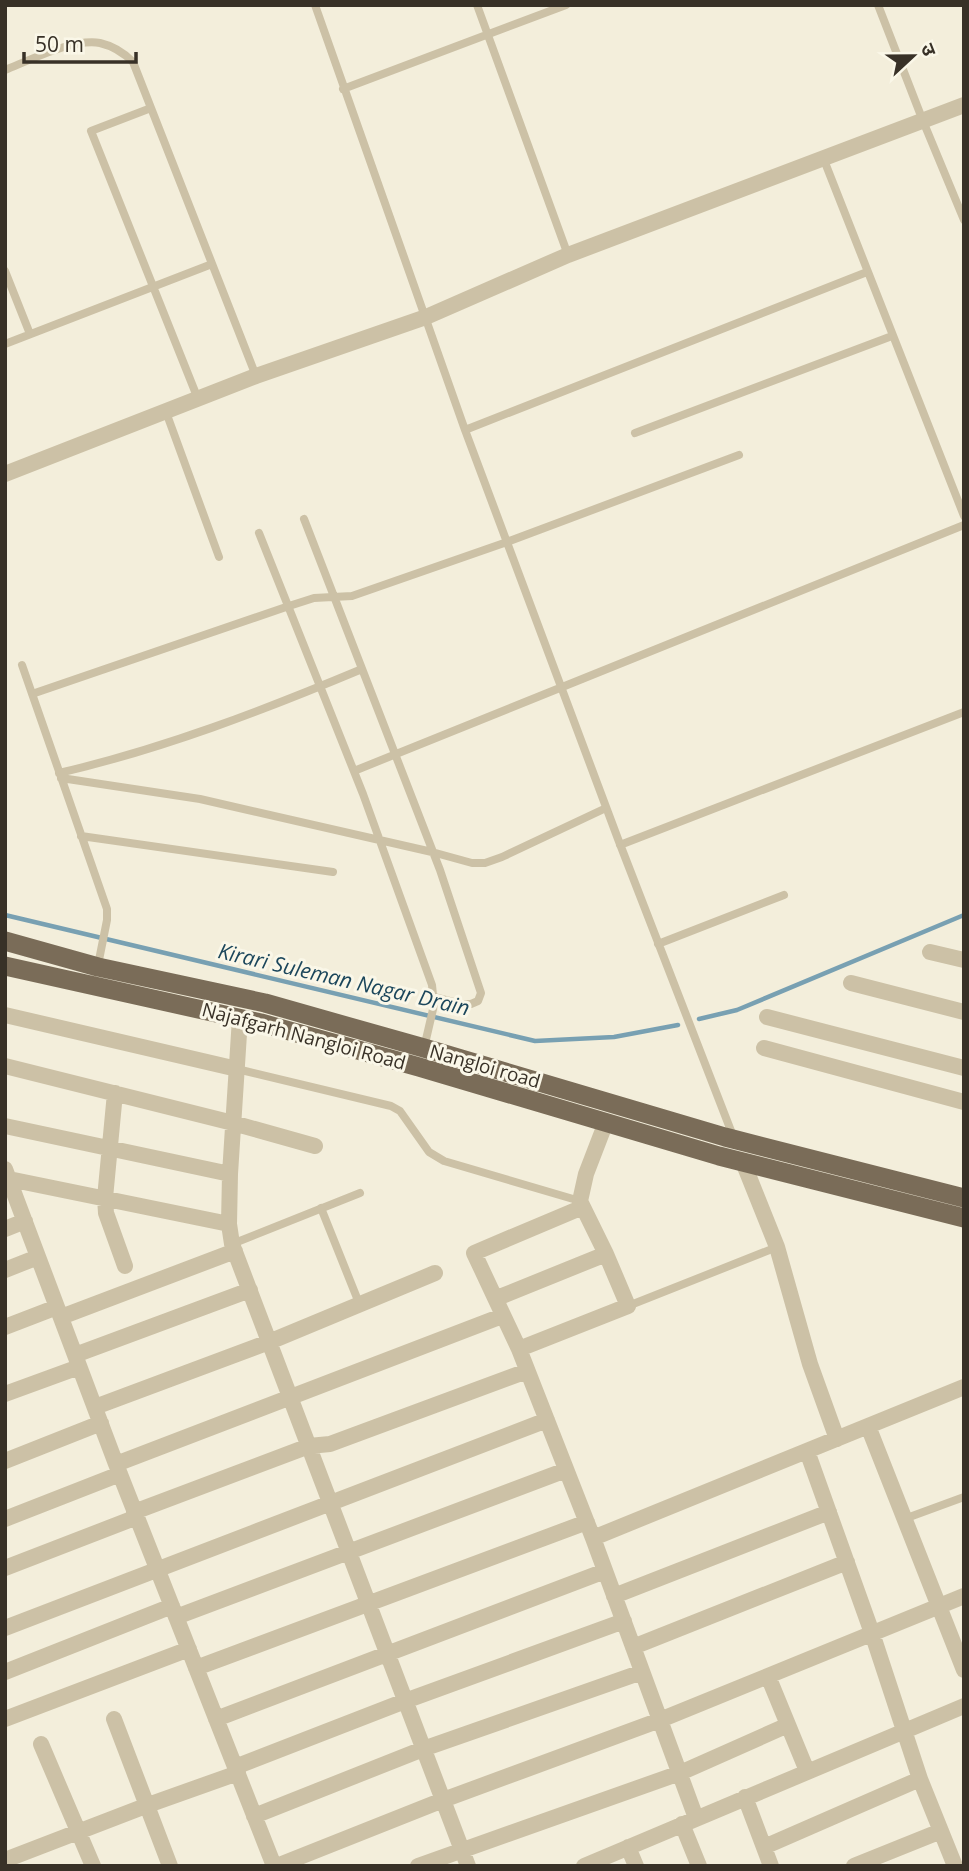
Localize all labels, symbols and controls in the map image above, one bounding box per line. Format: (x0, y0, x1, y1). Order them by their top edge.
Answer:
scale bar (24, 21, 136, 65)
north arrow (878, 21, 948, 91)
text: 50 m (35, 30, 84, 58)
text: उ (915, 40, 943, 60)
water label: Kirari Suleman Nagar Drain (216, 936, 472, 1022)
street label: Najafgarh Nangloi Road (199, 996, 409, 1076)
street label: Nangloi road (427, 1038, 543, 1094)

